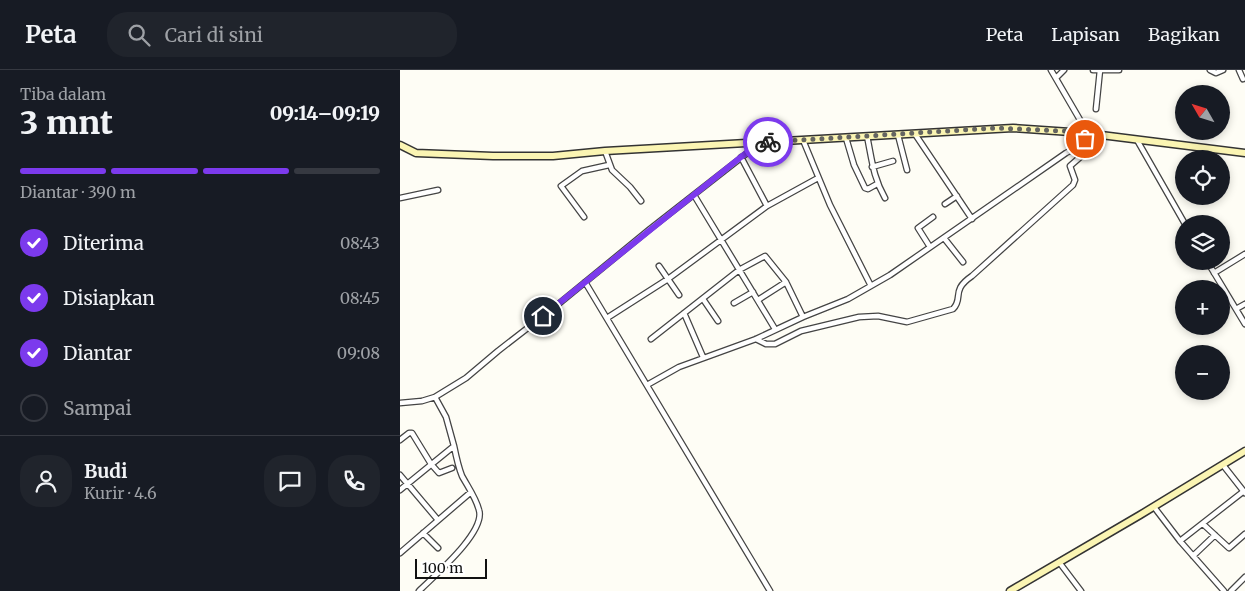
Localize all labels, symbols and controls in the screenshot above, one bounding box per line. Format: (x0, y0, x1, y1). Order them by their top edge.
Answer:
search box (107, 12, 457, 57)
text: Peta (25, 19, 77, 50)
icon: search (125, 21, 153, 49)
text: Cari di sini (165, 23, 263, 47)
text: Peta (986, 23, 1023, 46)
text: Lapisan (1051, 23, 1120, 46)
text: Bagikan (1148, 23, 1220, 46)
text: Tiba dalam (20, 84, 106, 104)
north arrow (1175, 85, 1230, 140)
map controls (1175, 85, 1230, 400)
text: 09:14–09:19 (270, 101, 380, 125)
text: 3 mnt (20, 103, 113, 143)
courier (743, 117, 793, 167)
pin (1064, 118, 1106, 160)
icon: bag (1071, 125, 1099, 153)
icon: bike (754, 128, 782, 156)
button: locate (1175, 150, 1230, 205)
text: Diantar · 390 m (20, 182, 136, 202)
button: layers (1175, 215, 1230, 270)
icon: check (20, 229, 48, 257)
text: Diterima (63, 231, 144, 255)
text: 08:43 (340, 233, 380, 253)
button: + (1175, 280, 1230, 335)
icon: check (20, 284, 48, 312)
text: Disiapkan (63, 286, 155, 310)
text: 08:45 (340, 288, 380, 308)
pin (522, 295, 564, 337)
icon: home (529, 302, 557, 330)
icon: check (20, 339, 48, 367)
text: Diantar (63, 341, 132, 365)
text: 09:08 (337, 343, 380, 363)
button: − (1175, 345, 1230, 400)
text: Sampai (63, 396, 132, 420)
button: person (20, 455, 72, 507)
button: chat (264, 455, 316, 507)
button: phone (328, 455, 380, 507)
text: Budi (84, 459, 128, 483)
text: Kurir · 4.6 (84, 483, 157, 503)
scale bar (415, 556, 488, 579)
text: 100 m (422, 559, 463, 577)

